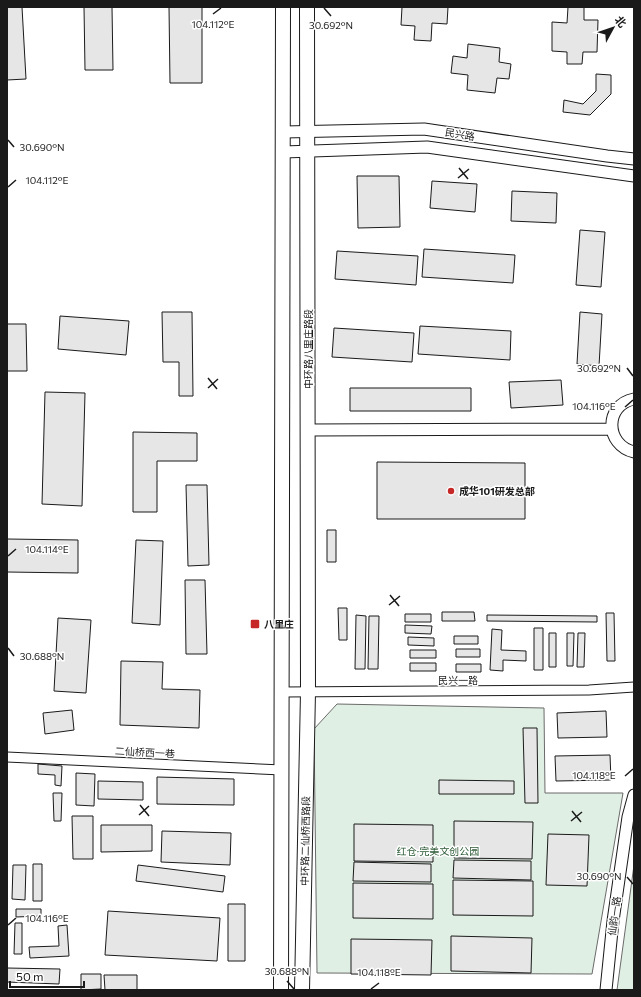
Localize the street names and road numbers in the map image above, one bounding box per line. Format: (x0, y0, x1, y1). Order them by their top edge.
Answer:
street label: 民兴路 (444, 126, 476, 142)
street label: 中环路八里庄路段 (302, 309, 314, 389)
street label: 民兴一路 (438, 674, 478, 686)
street label: 二仙桥西一巷 (115, 744, 175, 760)
street label: 中环路二仙桥西路段 (298, 796, 312, 886)
street label: 仙韵一路 (605, 895, 623, 937)

